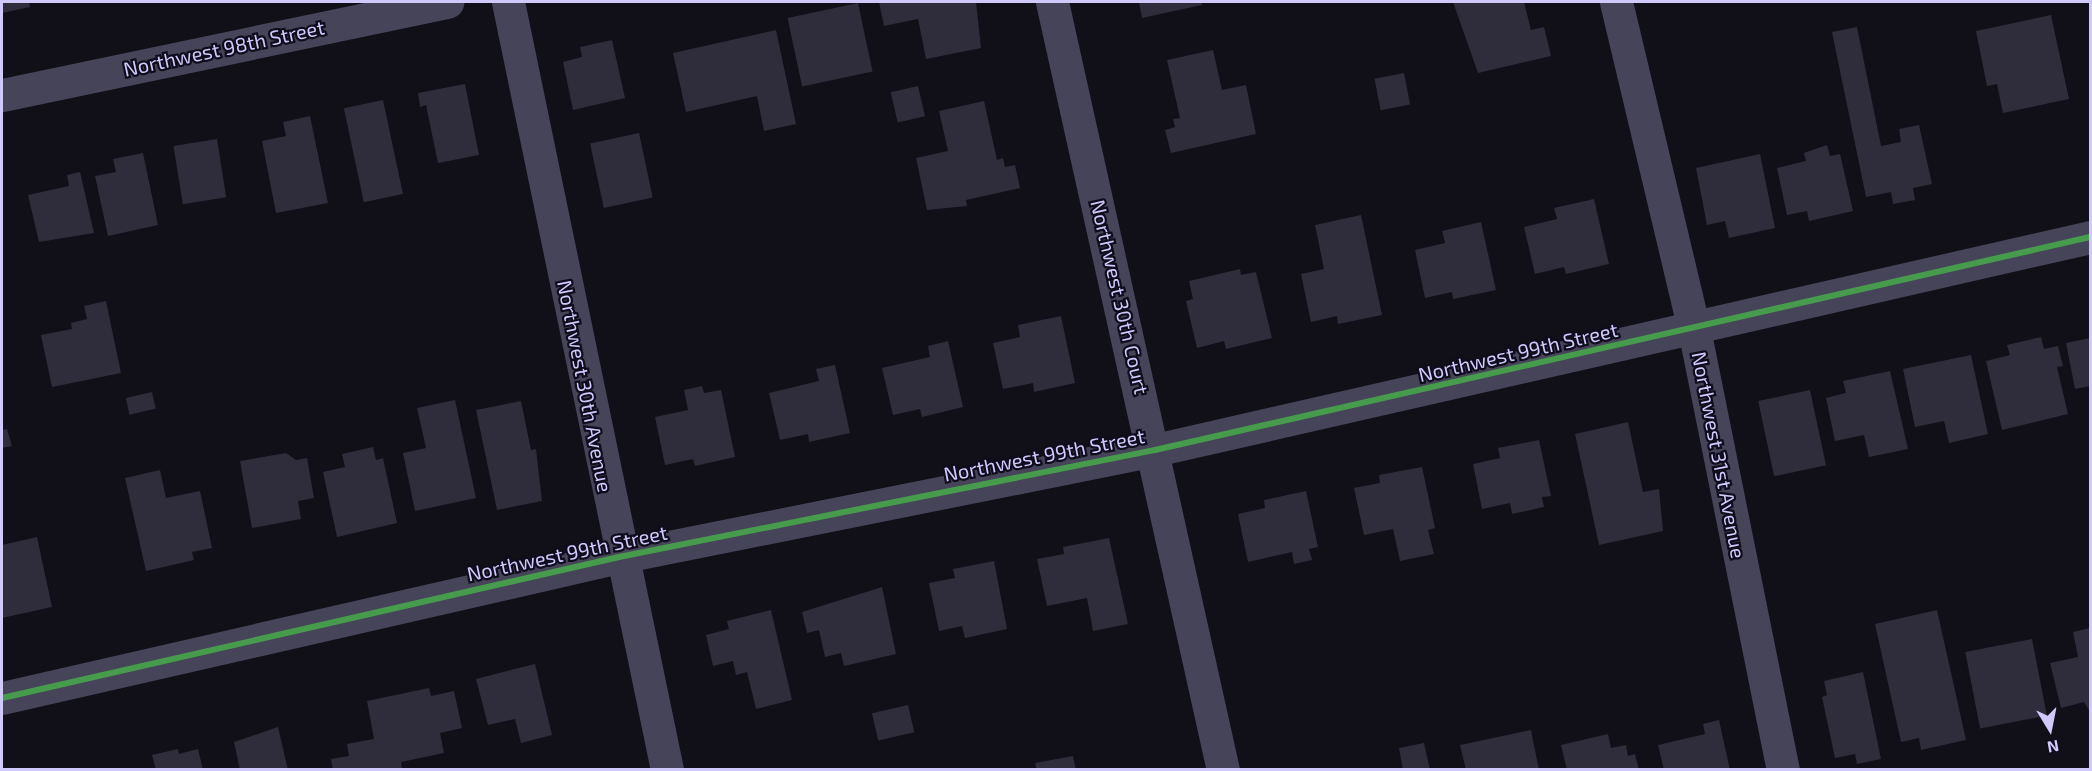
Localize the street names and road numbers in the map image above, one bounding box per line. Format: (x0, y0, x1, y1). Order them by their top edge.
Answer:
street label: Northwest 98th Street (121, 15, 327, 81)
street label: Northwest 30th Court (1086, 197, 1154, 397)
street label: Northwest 30th Avenue (553, 278, 617, 494)
street label: Northwest 99th Street (1416, 317, 1620, 387)
street label: Northwest 31st Avenue (1687, 349, 1751, 561)
street label: Northwest 99th Street (941, 424, 1147, 486)
street label: Northwest 99th Street (465, 520, 669, 586)

